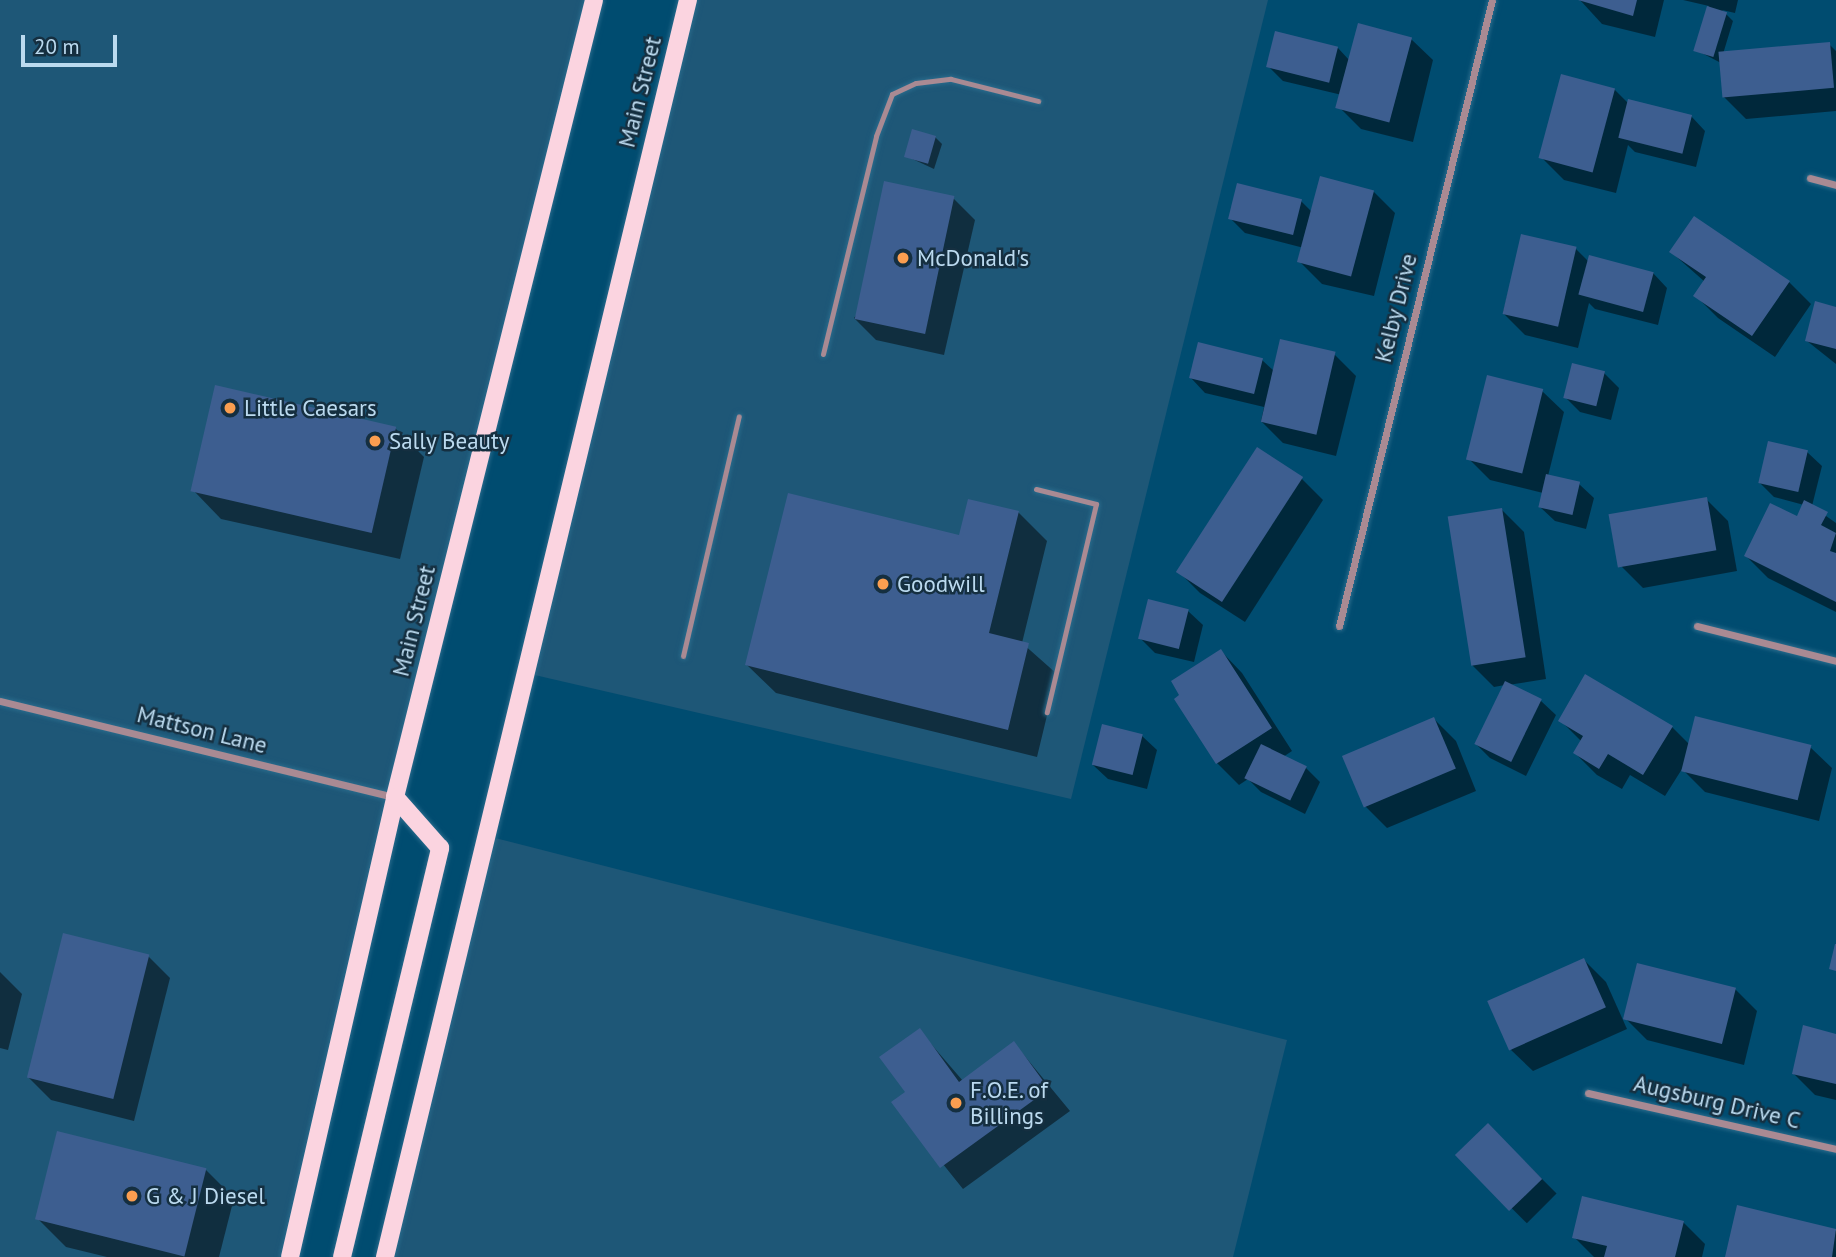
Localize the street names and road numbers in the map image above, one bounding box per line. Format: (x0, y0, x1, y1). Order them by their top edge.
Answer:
street label: Main Street (613, 34, 667, 150)
street label: Kelby Drive (1369, 250, 1423, 366)
street label: Main Street (387, 563, 441, 679)
street label: Mattson Lane (134, 701, 270, 759)
street label: Augsburg Drive C (1631, 1069, 1803, 1135)

